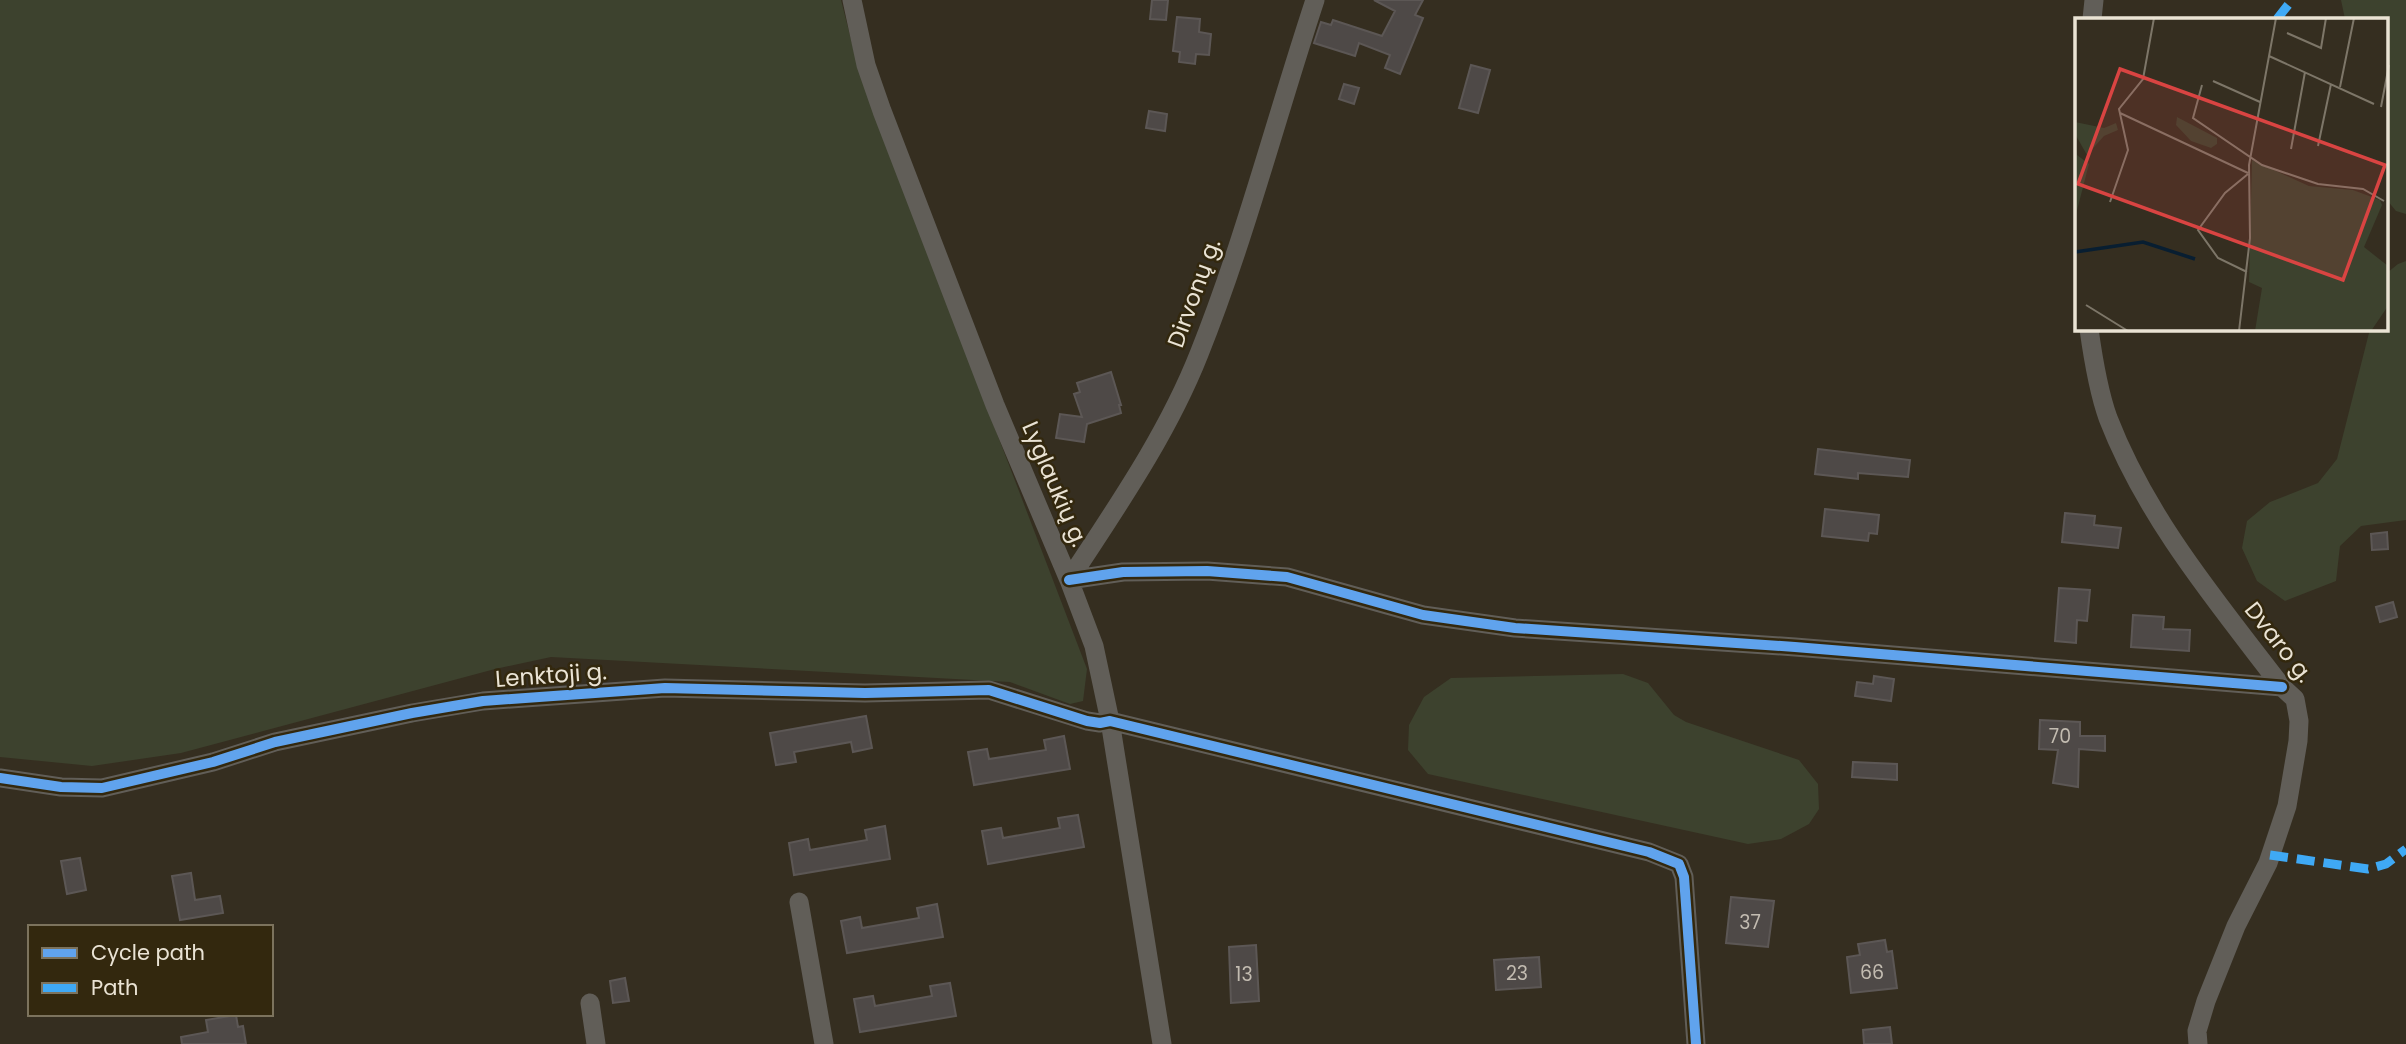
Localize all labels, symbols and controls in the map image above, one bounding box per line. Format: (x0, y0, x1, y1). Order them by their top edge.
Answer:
inset map (2075, 18, 2388, 331)
street label: Dirvonų g. (1159, 234, 1229, 352)
street label: Lyglaukių g. (1014, 416, 1096, 552)
street label: Dvaro g. (2237, 595, 2321, 689)
street label: Lenktoji g. (494, 655, 608, 695)
house number: 70 (2049, 723, 2071, 750)
house number: 37 (1739, 909, 1761, 936)
legend (28, 925, 273, 1016)
text: Cycle path (91, 938, 205, 967)
house number: 66 (1860, 959, 1884, 986)
house number: 23 (1506, 960, 1528, 987)
house number: 13 (1235, 961, 1253, 988)
text: Path (91, 973, 138, 1002)

